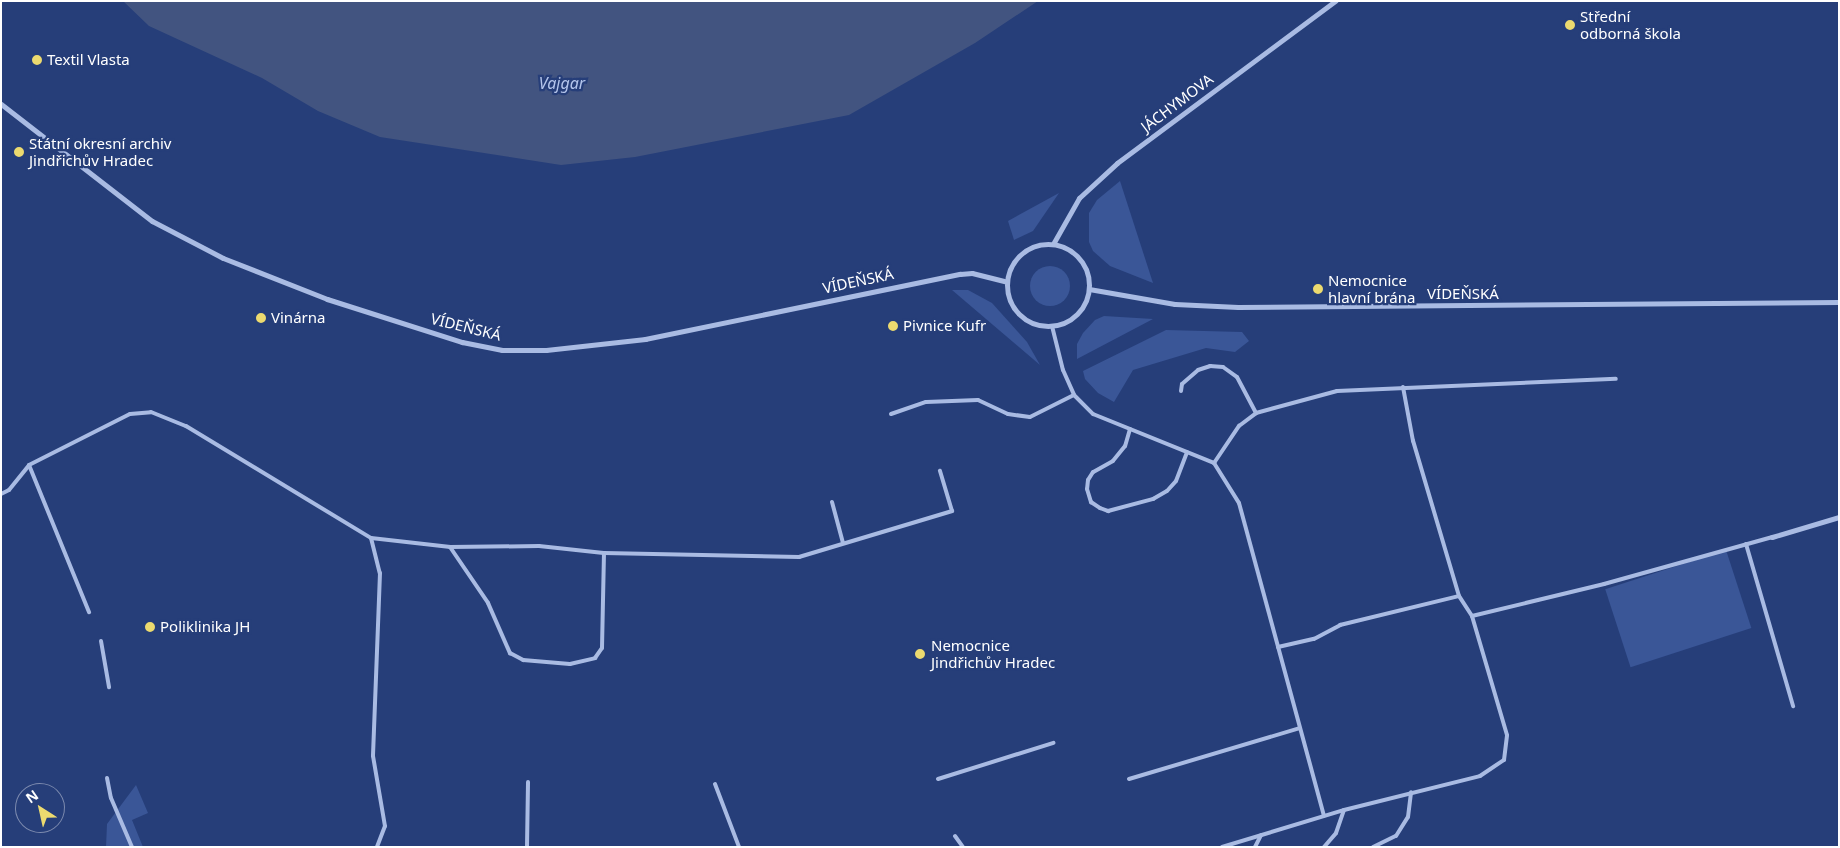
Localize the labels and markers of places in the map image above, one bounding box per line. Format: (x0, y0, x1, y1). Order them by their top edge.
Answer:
place label: Střední odborná škola (1580, 7, 1681, 42)
marker: Střední odborná škola (1564, 19, 1576, 31)
place label: Textil Vlasta (47, 51, 130, 69)
marker: Textil Vlasta (31, 54, 43, 66)
place label: Státní okresní archiv Jindřichův Hradec (29, 134, 171, 169)
marker: Státní okresní archiv Jindřichův Hradec (13, 146, 25, 158)
place label: Nemocnice hlavní brána (1328, 271, 1415, 306)
marker: Nemocnice hlavní brána (1312, 283, 1324, 295)
place label: Vinárna (271, 309, 325, 327)
marker: Vinárna (255, 312, 267, 324)
place label: Pivnice Kufr (903, 317, 986, 335)
marker: Pivnice Kufr (887, 320, 899, 332)
place label: Poliklinika JH (160, 618, 250, 636)
marker: Poliklinika JH (144, 621, 156, 633)
place label: Nemocnice Jindřichův Hradec (931, 636, 1055, 671)
marker: Nemocnice Jindřichův Hradec (913, 647, 927, 661)

